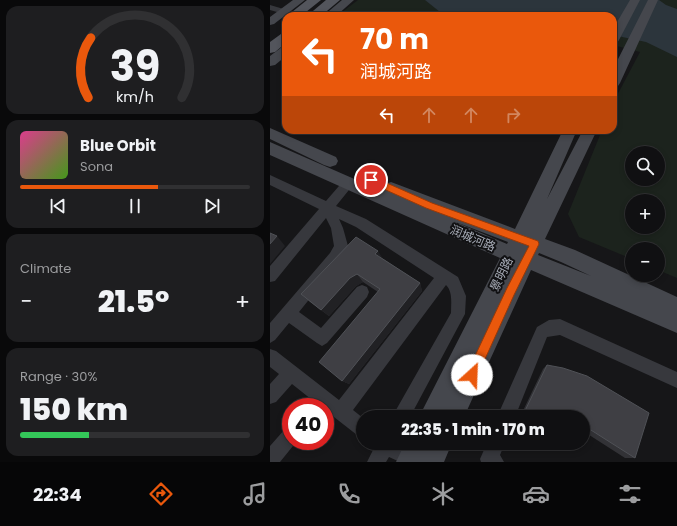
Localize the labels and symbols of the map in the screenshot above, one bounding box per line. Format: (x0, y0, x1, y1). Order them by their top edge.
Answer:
pin (354, 163, 388, 197)
street label: 润城河路 (448, 221, 498, 255)
street label: 景明路 (485, 254, 517, 294)
position arrow (451, 354, 493, 396)
speed limit sign: 40 (282, 398, 334, 450)

